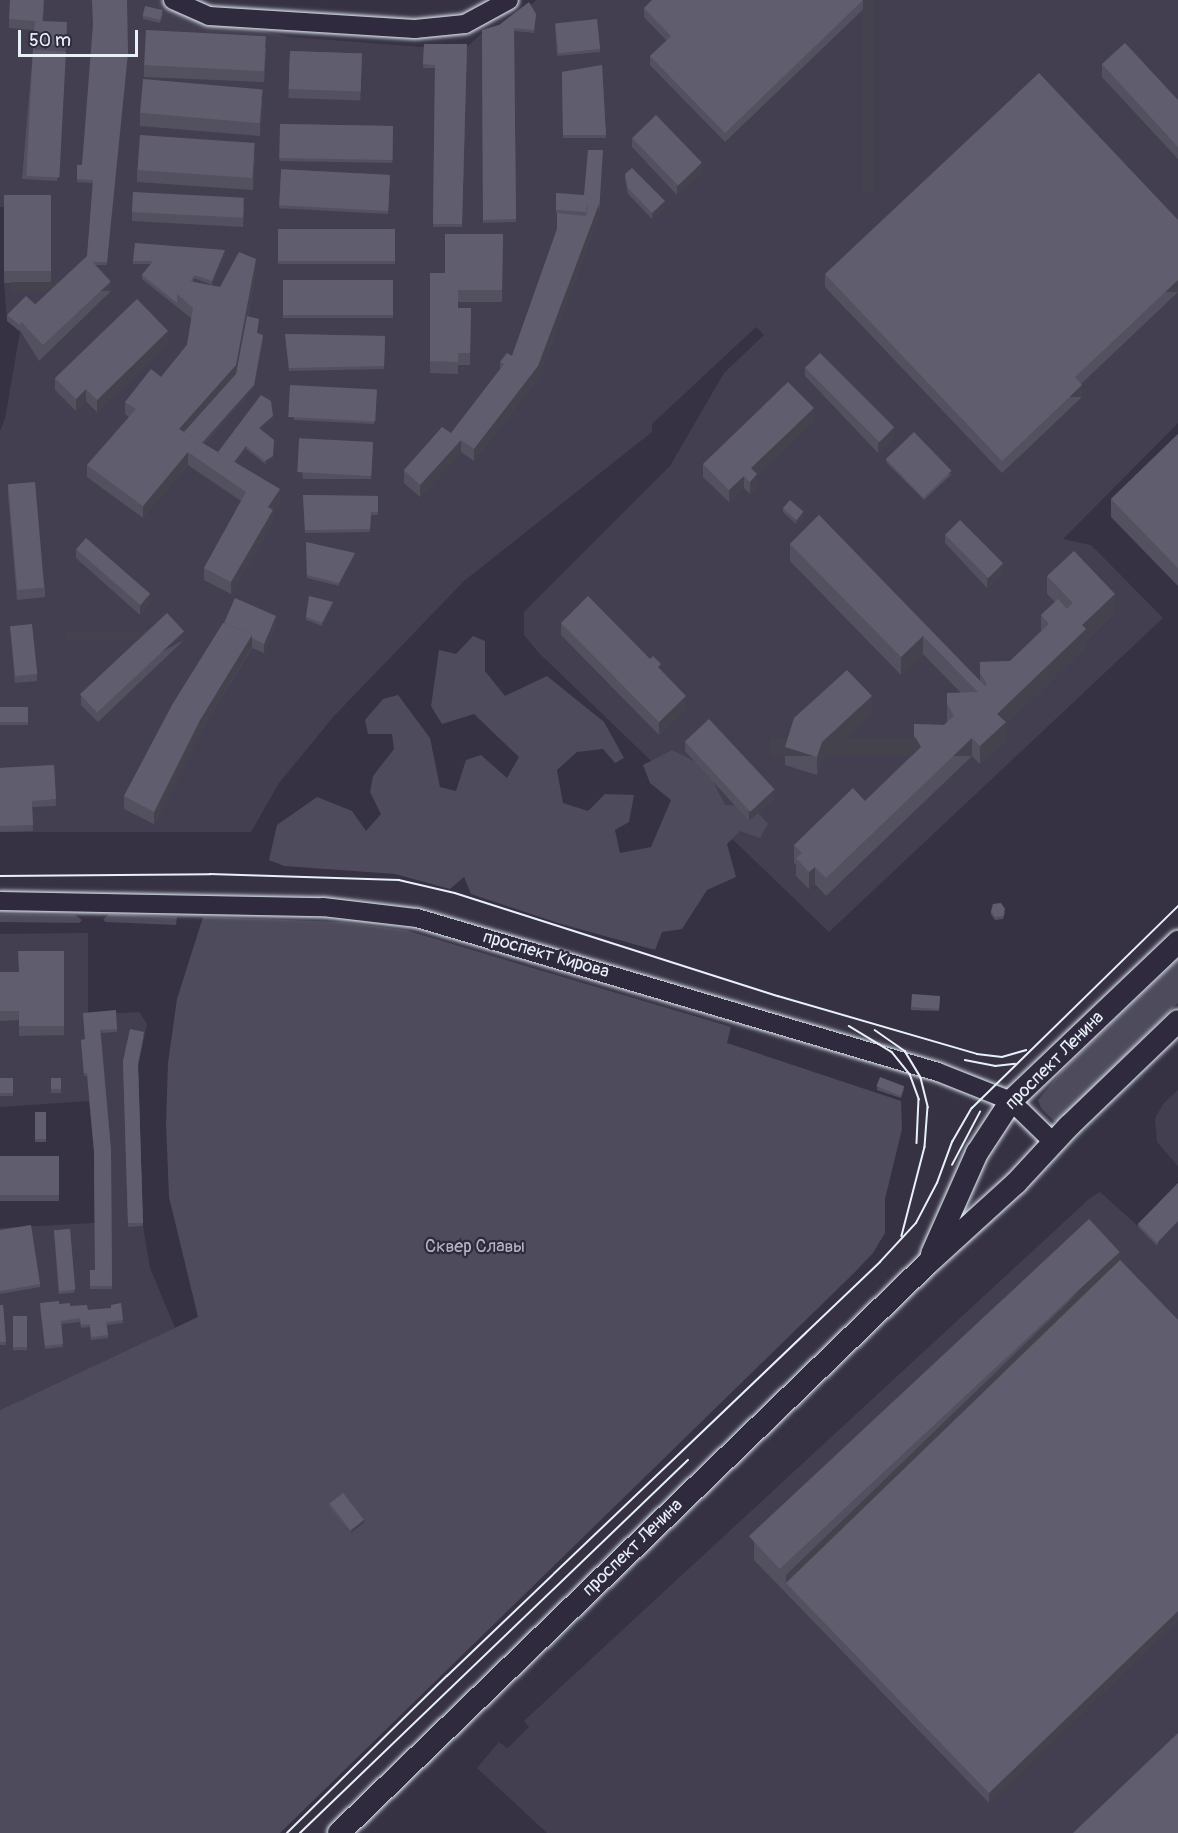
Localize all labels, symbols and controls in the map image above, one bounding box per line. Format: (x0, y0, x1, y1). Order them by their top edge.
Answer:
scale bar (21, 18, 141, 56)
text: 50 m (29, 29, 71, 52)
street label: проспект Кирова (480, 927, 612, 983)
street label: проспект Ленина (1001, 1007, 1109, 1115)
park label: Сквер Славы (425, 1236, 525, 1258)
street label: проспект Ленина (578, 1495, 688, 1601)

